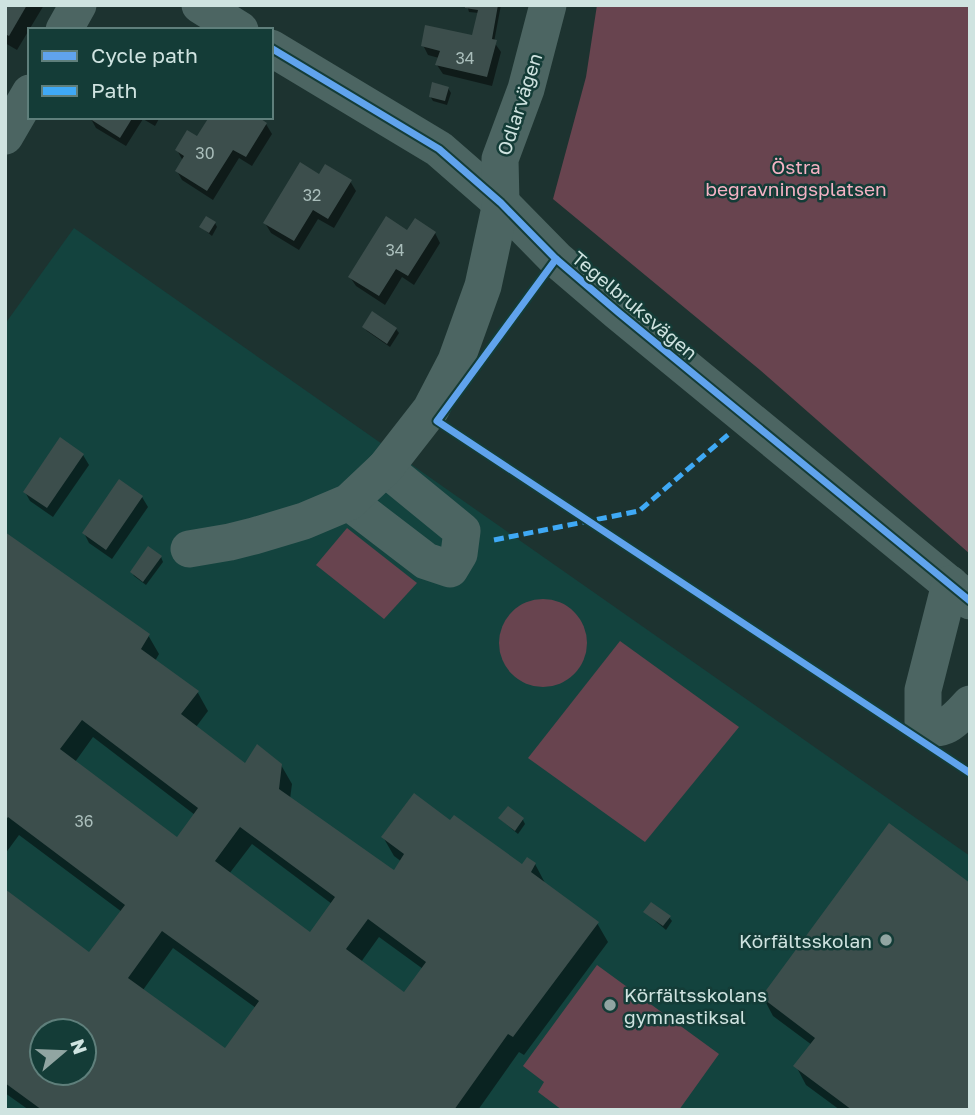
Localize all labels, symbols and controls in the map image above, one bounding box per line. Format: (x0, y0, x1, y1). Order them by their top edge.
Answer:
legend (28, 28, 273, 119)
text: Cycle path (91, 42, 198, 68)
house number: 34 (455, 48, 475, 68)
street label: Odlarvägen (492, 50, 546, 158)
text: Path (91, 77, 138, 103)
house number: 30 (195, 143, 215, 163)
park label: Östra begravningsplatsen (705, 155, 887, 200)
house number: 32 (303, 185, 321, 205)
house number: 34 (385, 240, 405, 260)
street label: Tegelbruksvägen (568, 246, 702, 364)
house number: 36 (74, 811, 94, 831)
place label: Körfältsskolan (739, 929, 872, 952)
marker: Körfältsskolan (878, 932, 894, 948)
place label: Körfältsskolans gymnastiksal (624, 983, 767, 1028)
marker: Körfältsskolans gymnastiksal (602, 997, 618, 1013)
north arrow (28, 1017, 98, 1087)
text: N (66, 1036, 93, 1057)

